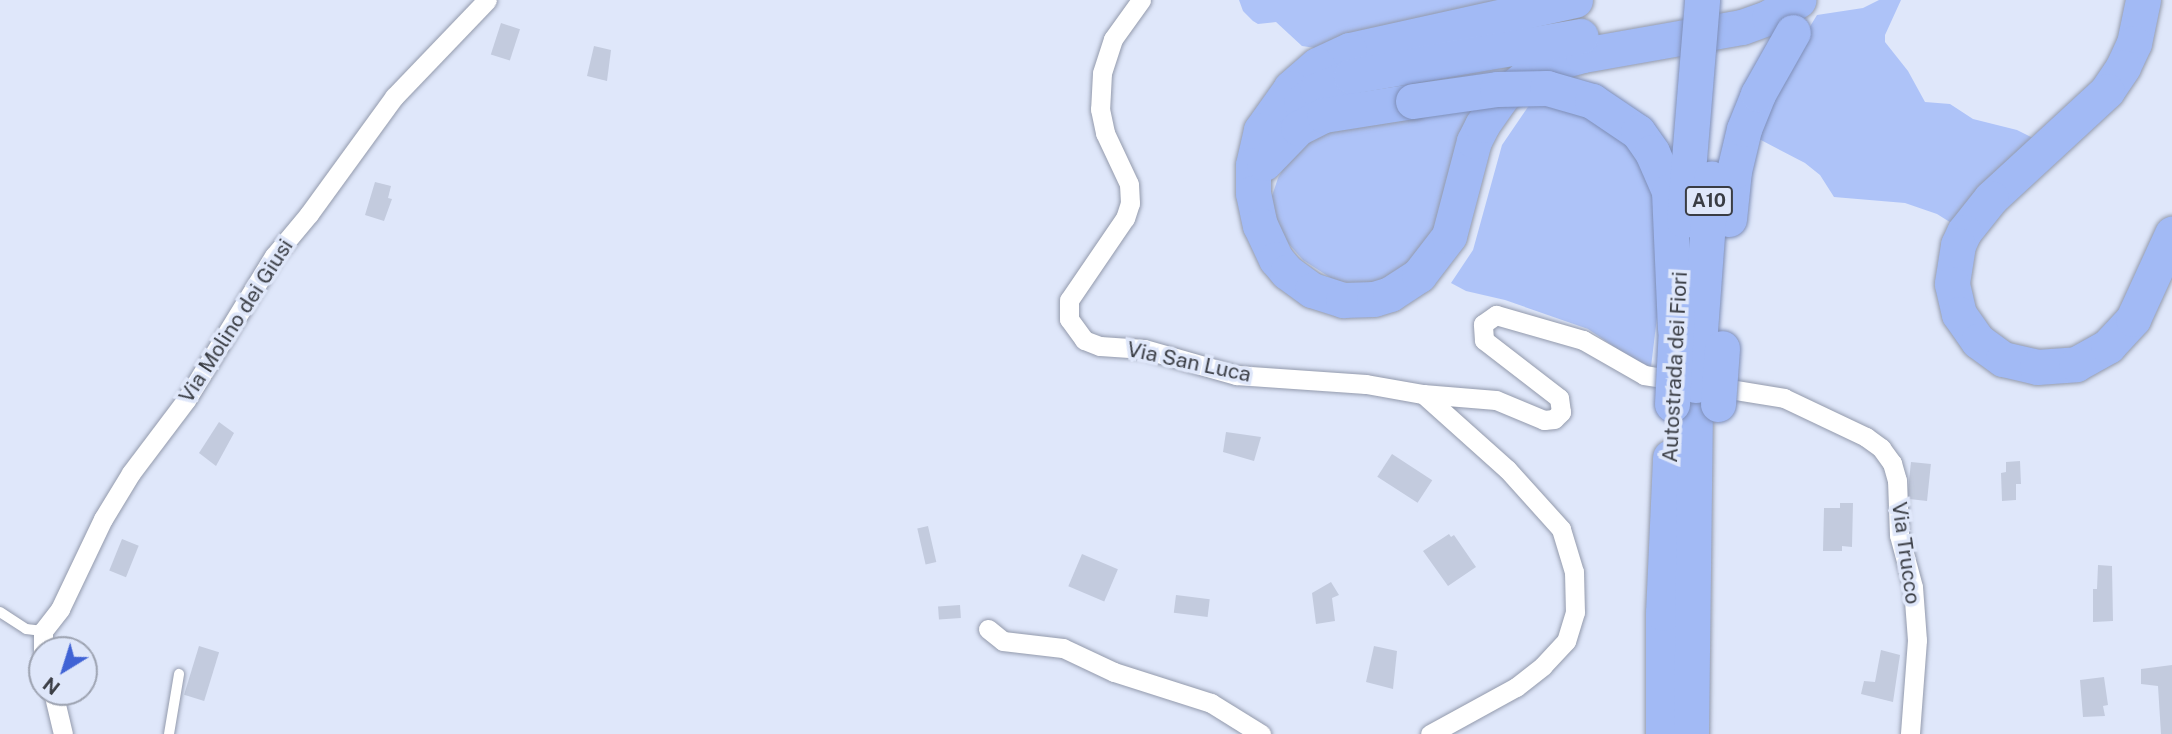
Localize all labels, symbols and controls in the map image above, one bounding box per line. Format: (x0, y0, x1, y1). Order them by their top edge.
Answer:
road number: A10 (1684, 186, 1734, 216)
street label: Via Molino dei Giusi (174, 234, 298, 408)
street label: Autostrada dei Fiori (1657, 271, 1693, 463)
street label: Via San Luca (1125, 337, 1253, 387)
street label: Via Trucco (1886, 500, 1926, 606)
north arrow (28, 636, 98, 706)
text: N (39, 673, 64, 699)

